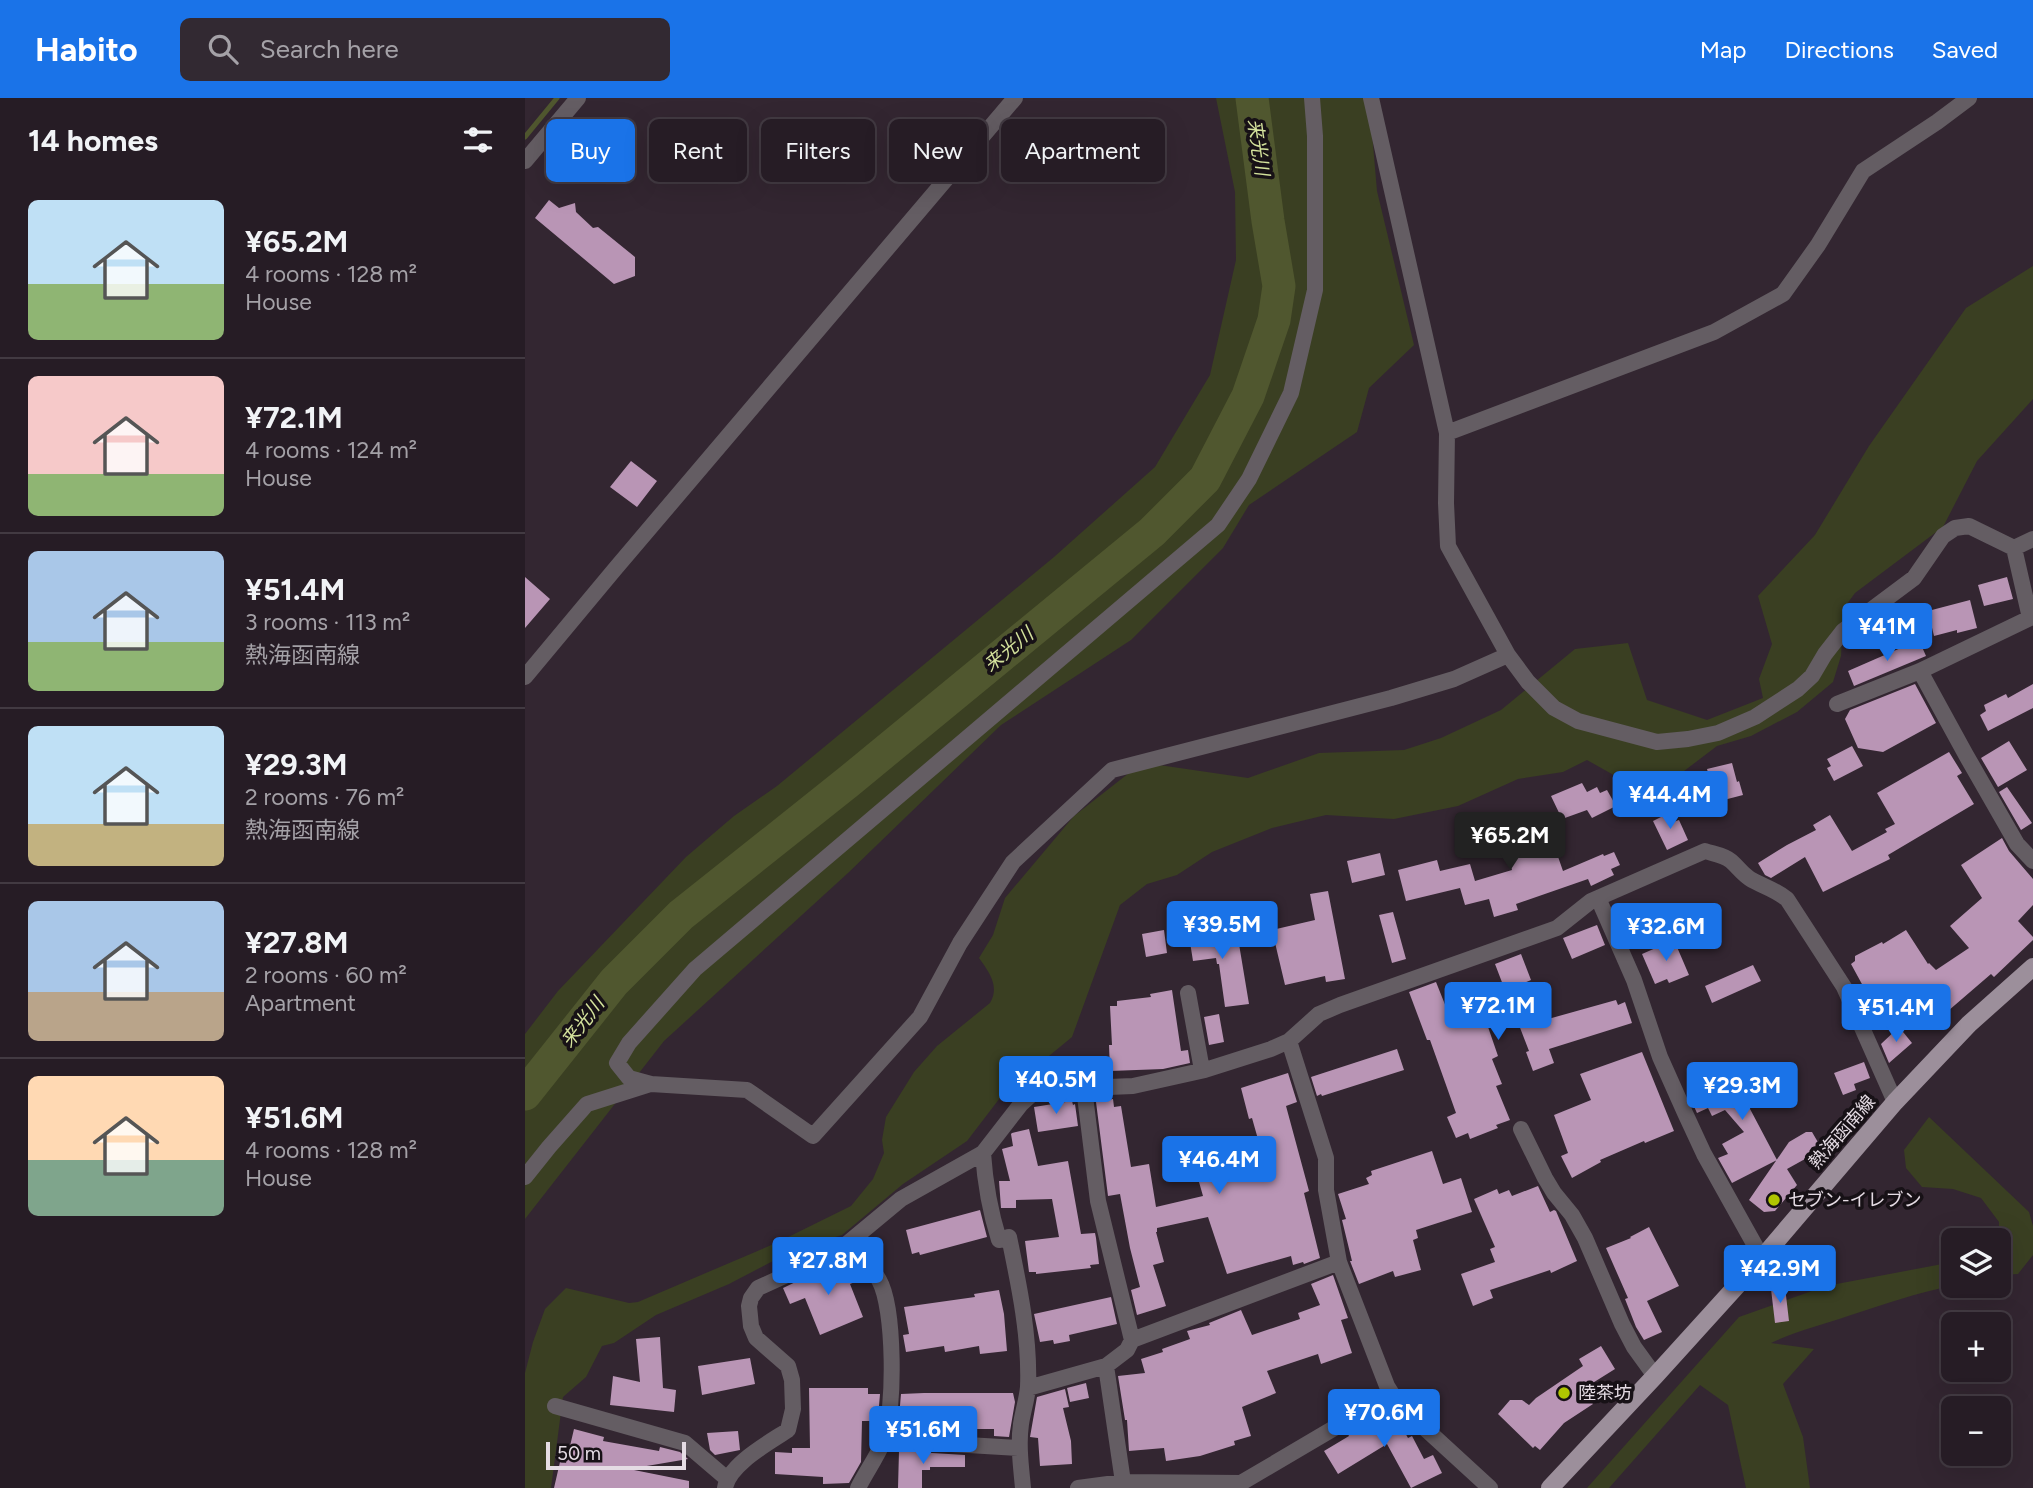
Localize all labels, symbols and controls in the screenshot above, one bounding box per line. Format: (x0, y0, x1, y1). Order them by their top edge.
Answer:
search box (180, 18, 670, 81)
text: Habito (35, 30, 138, 69)
icon: search (204, 30, 242, 68)
text: Search here (260, 33, 399, 65)
text: Map (1700, 35, 1746, 64)
text: Directions (1784, 35, 1894, 64)
text: Saved (1932, 35, 1998, 64)
water label: 来光川 (1243, 117, 1274, 179)
chip: Buy (546, 119, 635, 182)
chip: Rent (649, 119, 747, 182)
chip: Filters (761, 119, 875, 182)
chip: New (889, 119, 987, 182)
chip: Apartment (1001, 119, 1165, 182)
icon: filters (459, 121, 497, 159)
text: 14 homes (28, 122, 158, 159)
text: ¥65.2M (245, 223, 348, 260)
icon: home (84, 228, 168, 312)
text: 4 rooms · 128 m² (245, 260, 417, 288)
text: House (245, 288, 312, 316)
text: ¥72.1M (245, 399, 343, 436)
icon: home (84, 404, 168, 488)
text: 4 rooms · 124 m² (245, 436, 417, 464)
text: House (245, 464, 312, 492)
text: ¥51.4M (245, 571, 345, 608)
icon: home (84, 579, 168, 663)
pin: ¥41M (1846, 603, 1928, 663)
text: 3 rooms · 113 m² (245, 608, 410, 636)
text: ¥41M (1858, 612, 1916, 640)
water label: 来光川 (979, 621, 1039, 676)
text: 熱海函南線 (245, 641, 360, 669)
text: ¥29.3M (245, 746, 347, 783)
icon: home (84, 754, 168, 838)
pin: ¥44.4M (1613, 772, 1727, 831)
text: ¥44.4M (1629, 780, 1711, 808)
text: 2 rooms · 76 m² (245, 783, 404, 811)
pin: ¥65.2M (1453, 812, 1567, 872)
text: 熱海函南線 (245, 816, 360, 844)
text: ¥65.2M (1470, 821, 1550, 849)
pin: ¥39.5M (1165, 902, 1279, 961)
pin: ¥32.6M (1609, 904, 1723, 963)
text: ¥39.5M (1183, 910, 1261, 938)
text: ¥32.6M (1627, 912, 1705, 940)
text: ¥27.8M (245, 924, 348, 961)
icon: home (84, 929, 168, 1013)
text: 2 rooms · 60 m² (245, 961, 407, 989)
pin: ¥72.1M (1441, 982, 1555, 1042)
pin: ¥51.4M (1839, 984, 1953, 1044)
text: Apartment (245, 989, 356, 1017)
water label: 来光川 (556, 991, 610, 1052)
text: ¥72.1M (1461, 991, 1535, 1019)
text: ¥51.4M (1858, 993, 1934, 1021)
pin: ¥40.5M (999, 1056, 1113, 1116)
pin: ¥29.3M (1685, 1062, 1799, 1122)
text: ¥40.5M (1015, 1065, 1097, 1093)
text: ¥29.3M (1703, 1071, 1781, 1099)
street label: 熱海函南線 (1804, 1091, 1880, 1173)
text: ¥51.6M (245, 1099, 344, 1136)
icon: home (84, 1104, 168, 1188)
text: 4 rooms · 128 m² (245, 1136, 417, 1164)
pin: ¥46.4M (1162, 1136, 1276, 1196)
text: ¥46.4M (1178, 1145, 1260, 1173)
text: House (245, 1164, 312, 1192)
place label: セブン-イレブン (1788, 1189, 1922, 1211)
marker: セブン-イレブン (1766, 1192, 1782, 1208)
map controls (1941, 1228, 2011, 1466)
button: layers (1941, 1228, 2011, 1298)
pin: ¥27.8M (771, 1238, 885, 1297)
text: ¥27.8M (788, 1246, 868, 1274)
pin: ¥42.9M (1723, 1246, 1837, 1305)
text: ¥42.9M (1740, 1254, 1820, 1282)
button: + (1941, 1312, 2011, 1382)
place label: 陸茶坊 (1578, 1382, 1632, 1404)
marker: 陸茶坊 (1556, 1385, 1572, 1401)
pin: ¥70.6M (1327, 1390, 1441, 1449)
button: − (1941, 1396, 2011, 1466)
text: ¥70.6M (1344, 1398, 1424, 1426)
pin: ¥51.6M (866, 1406, 980, 1466)
text: ¥51.6M (885, 1415, 961, 1443)
scale bar (546, 1439, 686, 1471)
text: 50 m (557, 1442, 601, 1465)

